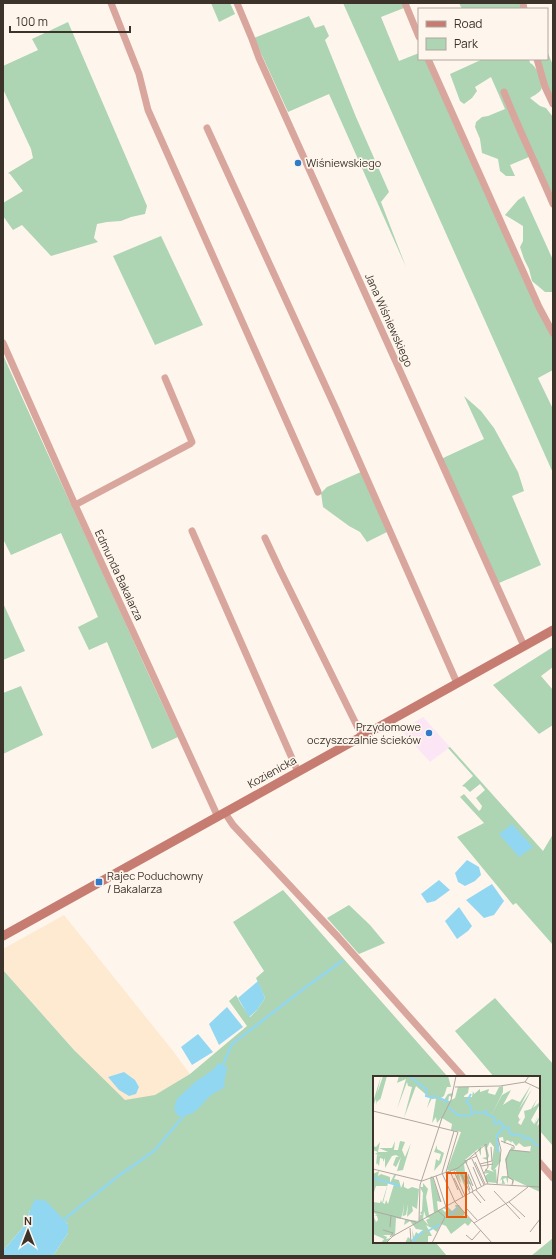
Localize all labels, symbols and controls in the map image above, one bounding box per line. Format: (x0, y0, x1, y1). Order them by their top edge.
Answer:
scale bar (10, 8, 130, 34)
legend (418, 8, 548, 60)
text: 100 m (16, 13, 48, 30)
text: Road (454, 15, 482, 32)
text: Park (454, 35, 479, 52)
place label: Wiśniewskiego (306, 155, 382, 170)
marker: Wiśniewskiego (293, 158, 303, 168)
street label: Jana Wiśniewskiego (362, 270, 417, 370)
street label: Edmunda Bakalarza (92, 527, 147, 623)
place label: Przydomowe oczyszczalnie ścieków (307, 719, 422, 747)
marker: Przydomowe oczyszczalnie ścieków (424, 728, 434, 738)
street label: Kozienicka (245, 752, 299, 791)
place label: Rajec Poduchowny / Bakalarza (107, 868, 203, 896)
marker: Rajec Poduchowny / Bakalarza (94, 877, 104, 887)
inset map (373, 1076, 540, 1243)
north arrow (8, 1211, 48, 1251)
text: N (24, 1213, 32, 1228)

